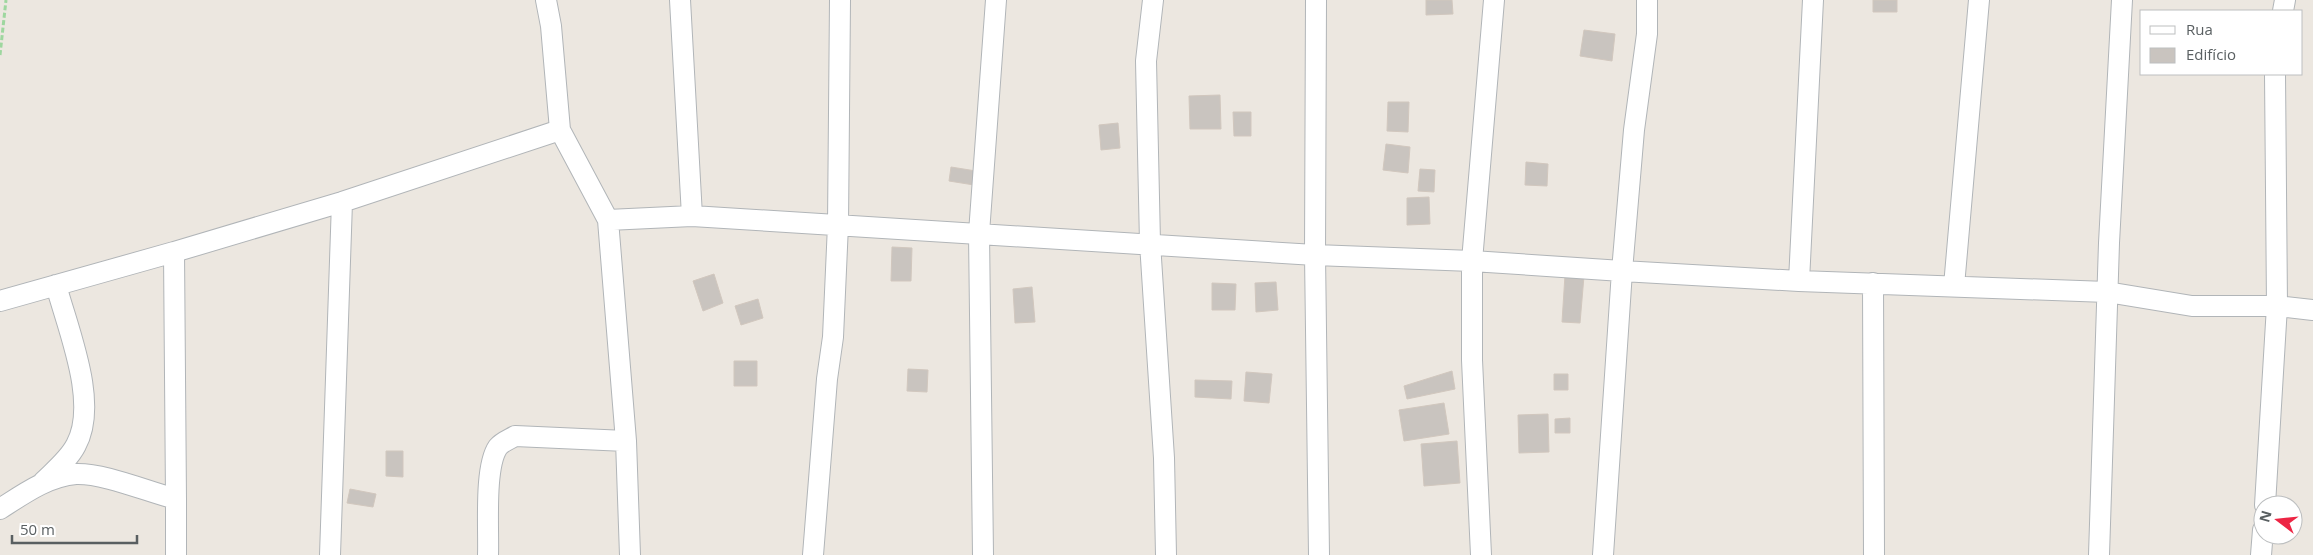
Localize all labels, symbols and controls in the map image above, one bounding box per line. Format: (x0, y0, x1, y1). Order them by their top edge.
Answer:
legend (2140, 10, 2303, 75)
text: Rua (2186, 19, 2213, 39)
text: Edifício (2186, 44, 2236, 64)
north arrow (2253, 495, 2303, 545)
text: N (2254, 508, 2276, 524)
scale bar (12, 512, 138, 544)
text: 50 m (20, 519, 55, 539)

